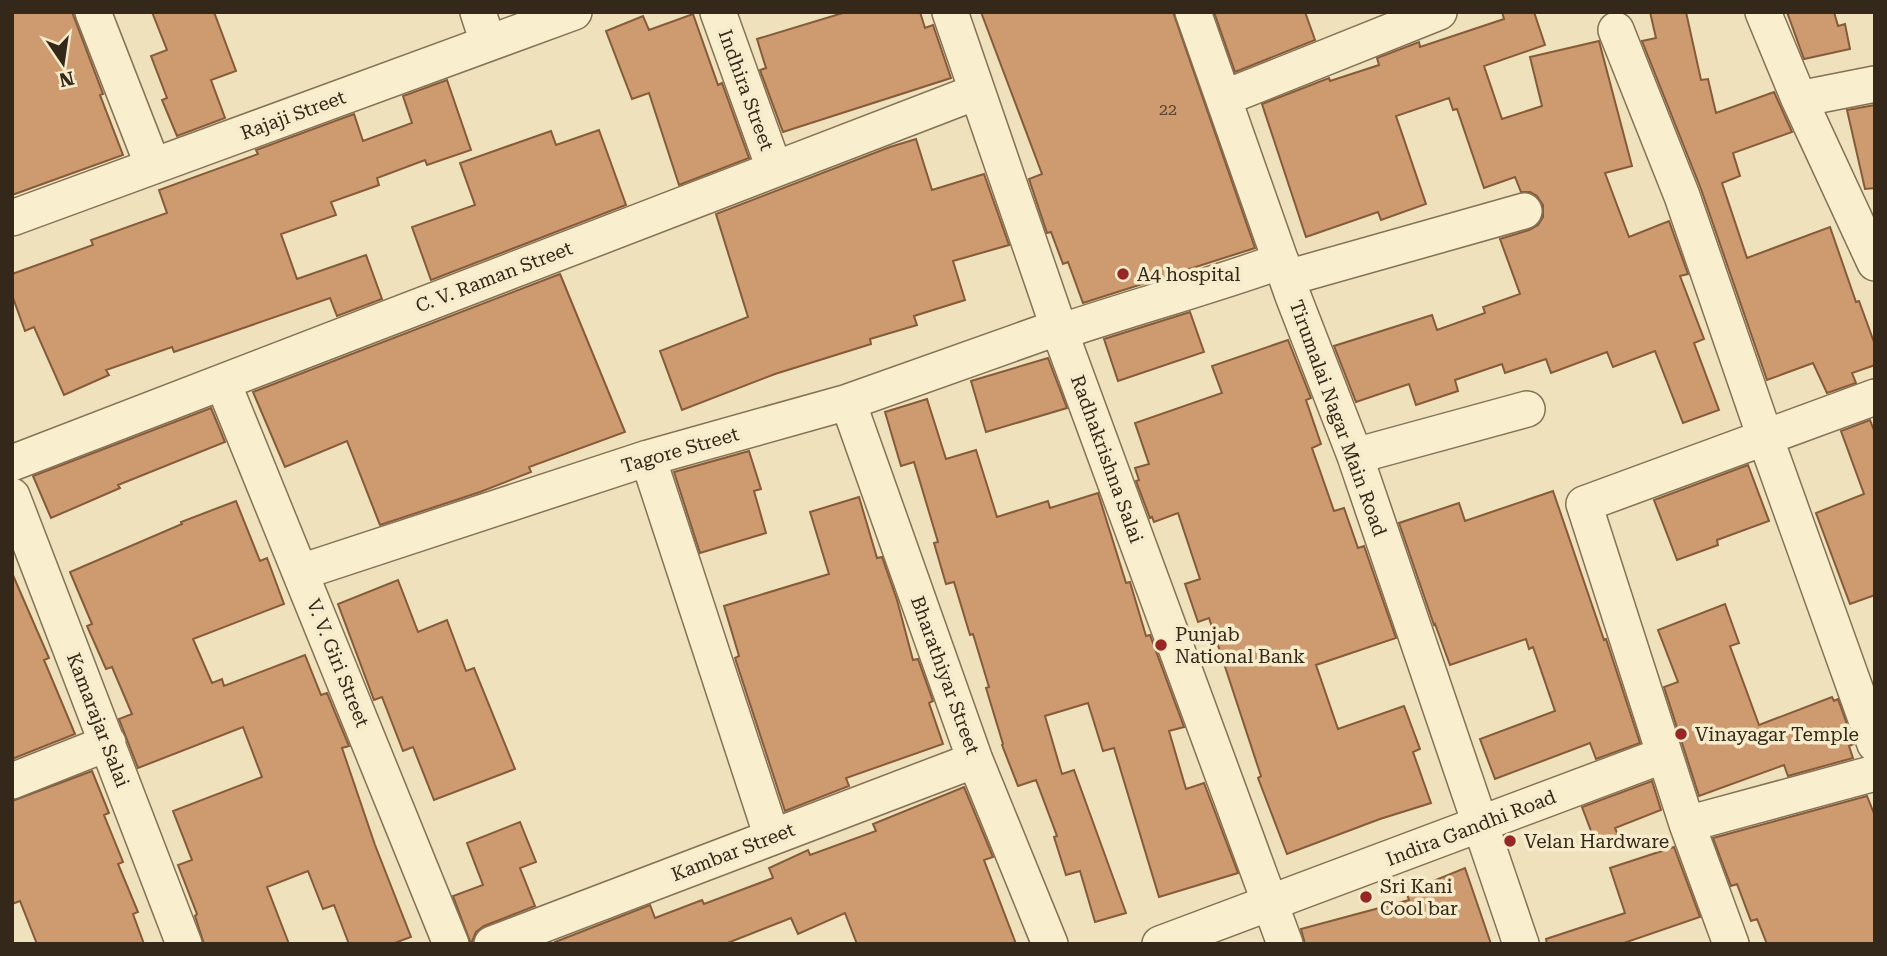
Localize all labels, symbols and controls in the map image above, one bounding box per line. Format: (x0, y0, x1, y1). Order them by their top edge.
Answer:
street label: Indhira Street (713, 26, 779, 154)
north arrow (28, 28, 98, 98)
text: N (57, 66, 76, 92)
street label: Rajaji Street (237, 85, 349, 145)
house number: 22 (1159, 100, 1177, 119)
street label: C. V. Raman Street (412, 236, 576, 318)
place label: A4 hospital (1137, 263, 1240, 286)
marker: A4 hospital (1115, 266, 1131, 282)
street label: Tirumalai Nagar Main Road (1284, 297, 1392, 539)
street label: Radhakrishna Salai (1066, 372, 1148, 546)
street label: Tagore Street (619, 422, 741, 478)
street label: Bharathiyar Street (906, 593, 984, 757)
street label: V. V. Giri Street (302, 595, 374, 731)
place label: Punjab National Bank (1175, 623, 1305, 668)
marker: Punjab National Bank (1153, 637, 1169, 653)
street label: Kamarajar Salai (62, 649, 134, 791)
place label: Vinayagar Temple (1695, 723, 1859, 746)
marker: Vinayagar Temple (1673, 726, 1689, 742)
street label: Indira Gandhi Road (1383, 785, 1559, 871)
street label: Kambar Street (668, 818, 798, 886)
place label: Velan Hardware (1524, 830, 1669, 853)
marker: Velan Hardware (1502, 833, 1518, 849)
place label: Sri Kani Cool bar (1380, 875, 1458, 920)
marker: Sri Kani Cool bar (1358, 889, 1374, 905)

